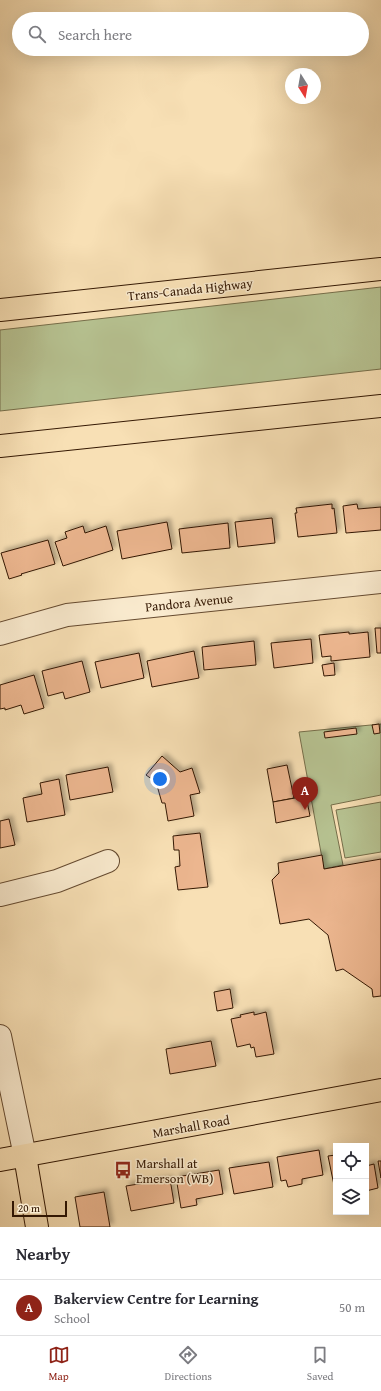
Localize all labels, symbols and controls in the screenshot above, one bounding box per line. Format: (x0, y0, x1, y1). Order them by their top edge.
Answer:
search box (12, 12, 369, 56)
icon: search (26, 23, 48, 45)
text: Search here (58, 24, 132, 45)
north arrow (285, 68, 321, 104)
street label: Trans-Canada Highway (126, 273, 254, 306)
street label: Pandora Avenue (144, 588, 234, 617)
your location (150, 769, 170, 789)
pin: A (292, 777, 318, 810)
street label: Marshall Road (151, 1110, 231, 1143)
map controls (333, 1143, 369, 1215)
button: locate (333, 1143, 369, 1179)
place label: Marshall at Emerson (WB) (136, 1154, 213, 1188)
bus stop icon: Marshall at Emerson (WB) (113, 1160, 133, 1180)
button: layers (333, 1179, 369, 1215)
scale bar (12, 1199, 67, 1218)
text: 20 m (18, 1200, 40, 1216)
text: Nearby (16, 1241, 70, 1266)
text: Bakerview Centre for Learning (54, 1288, 258, 1309)
text: A (25, 1298, 33, 1317)
text: 50 m (339, 1298, 365, 1317)
text: School (54, 1309, 90, 1328)
tab: Map (48, 1344, 70, 1384)
tab: Directions (165, 1344, 212, 1384)
tab: Saved (307, 1344, 333, 1384)

